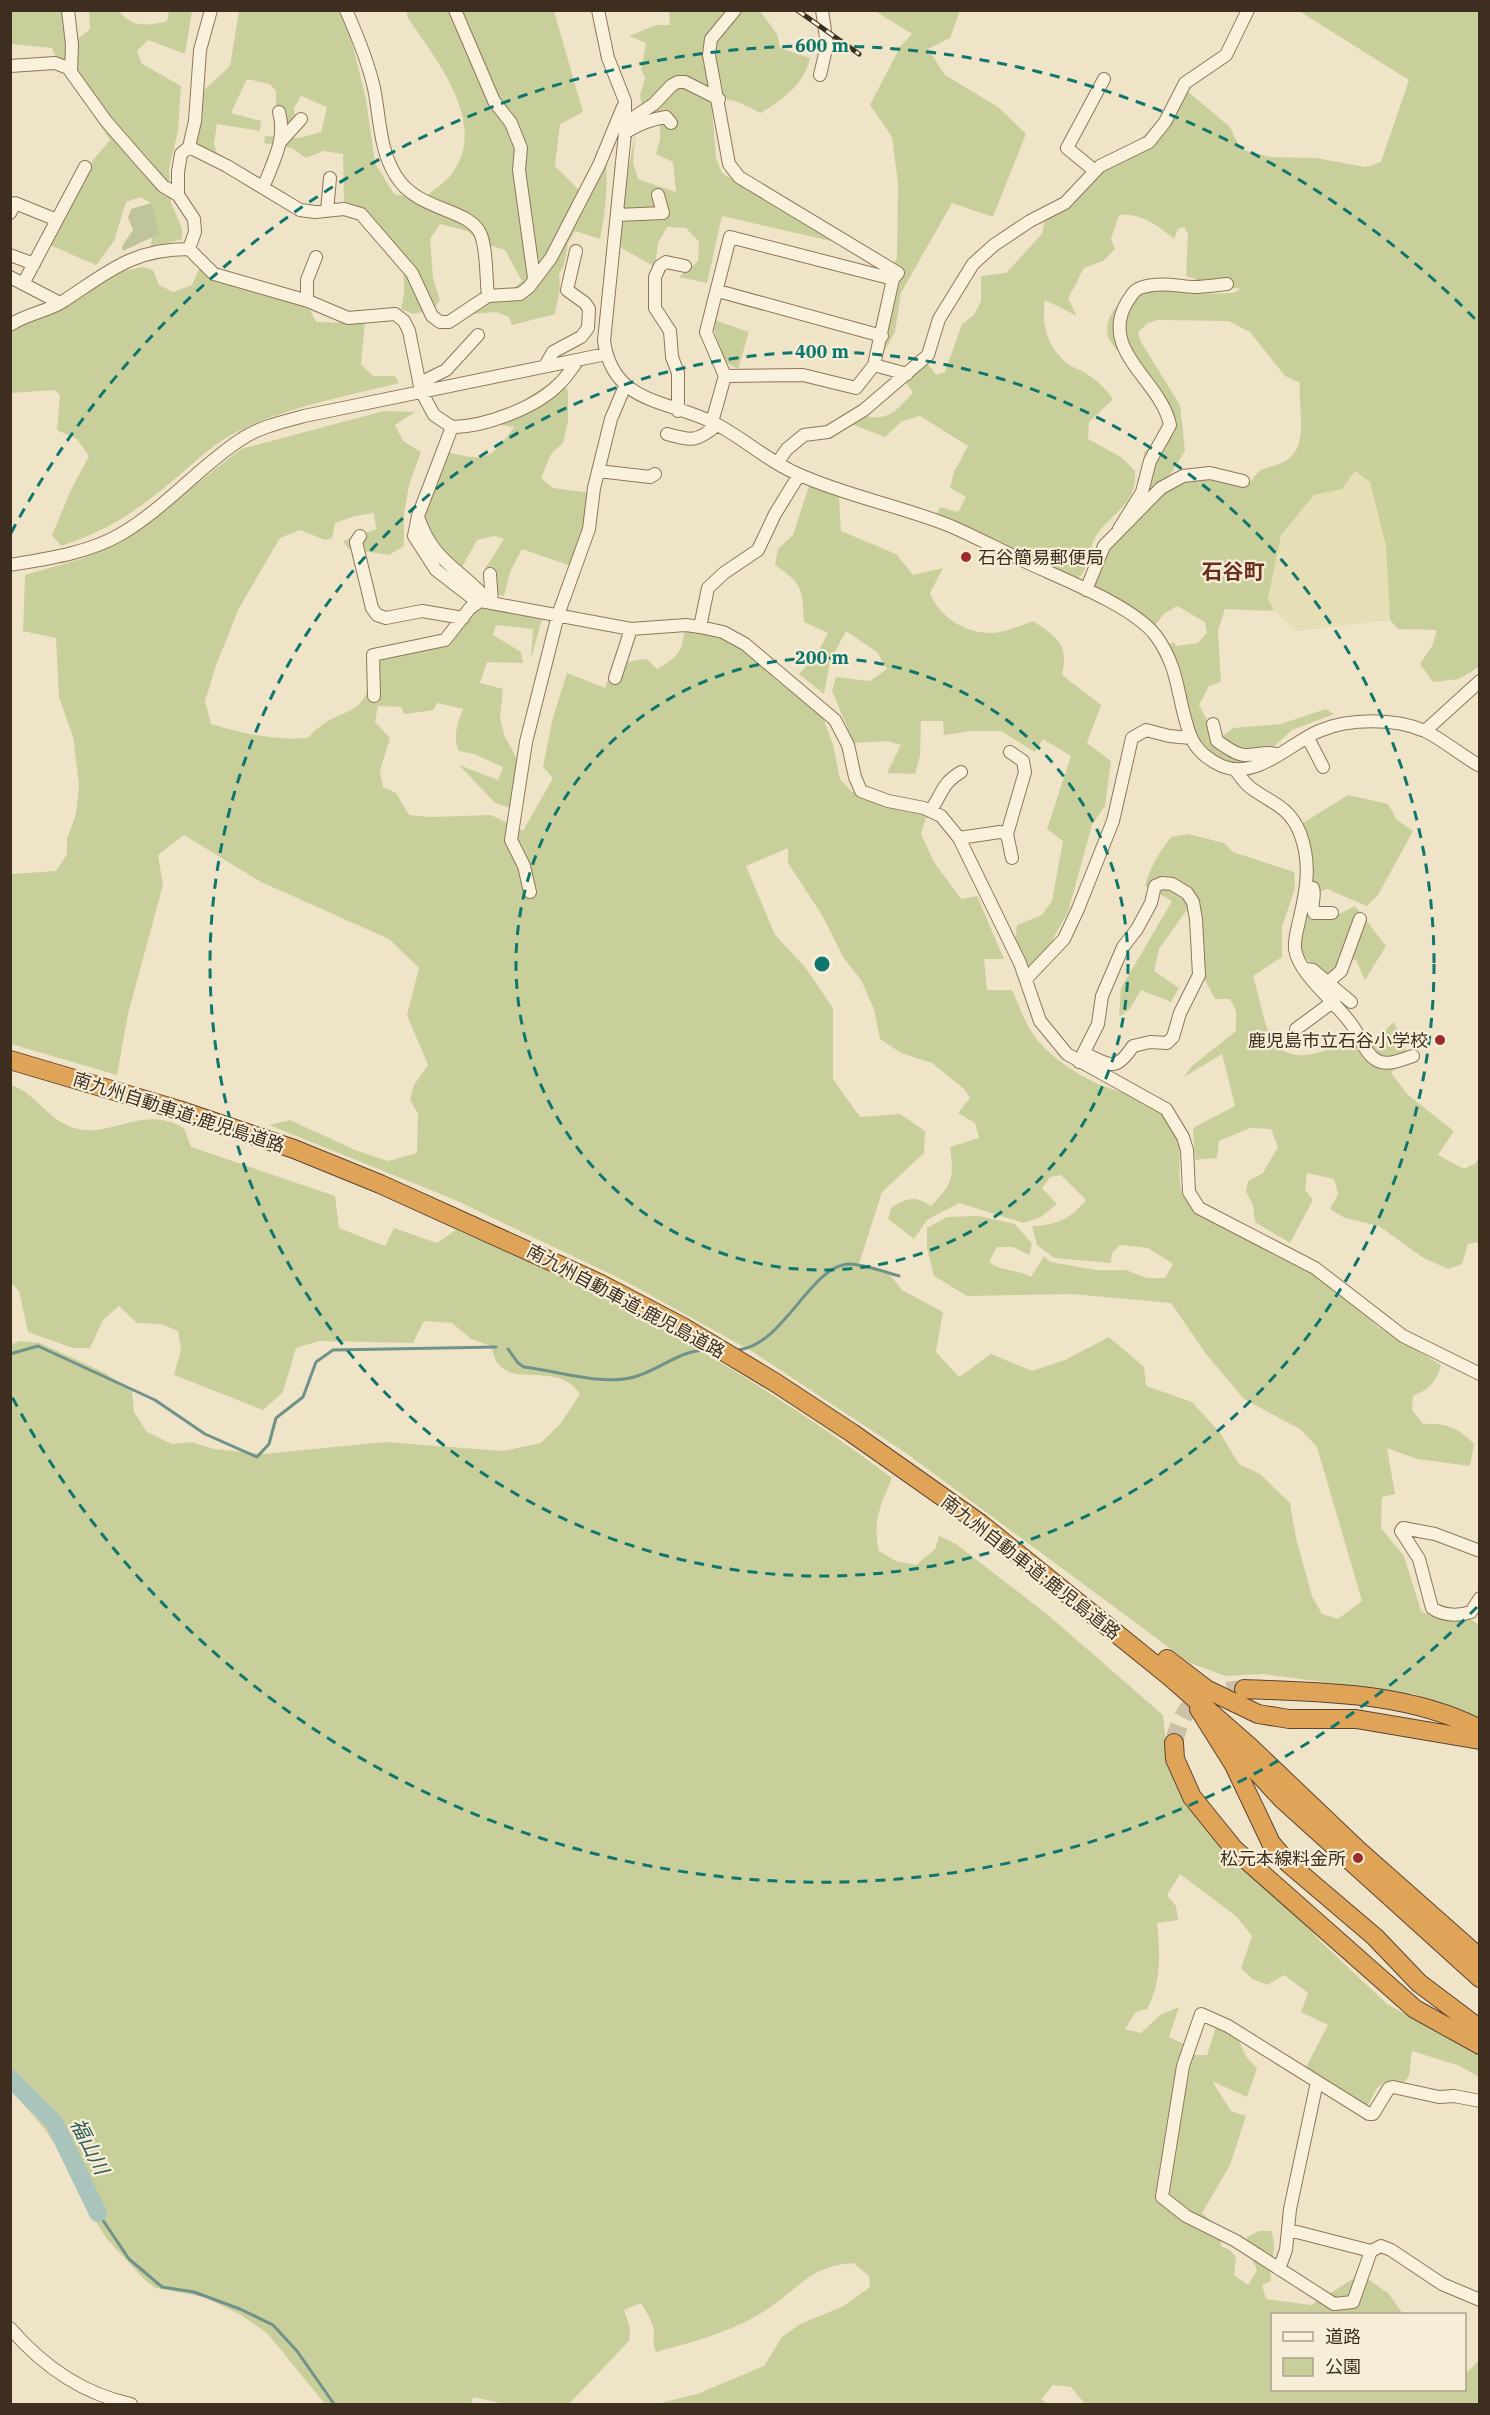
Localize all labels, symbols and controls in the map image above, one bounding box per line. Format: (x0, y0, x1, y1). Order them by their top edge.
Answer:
text: 600 m (795, 34, 850, 57)
text: 400 m (795, 340, 850, 363)
place label: 石谷簡易郵便局 (978, 546, 1104, 569)
marker: 石谷簡易郵便局 (959, 550, 973, 564)
district label: 石谷町 (1202, 557, 1265, 585)
text: 200 m (795, 646, 850, 669)
centre of rings (812, 954, 832, 974)
place label: 鹿児島市立石谷小学校 (1248, 1029, 1428, 1052)
marker: 鹿児島市立石谷小学校 (1433, 1033, 1447, 1047)
street label: 南九州自動車道;鹿児島道路 (70, 1067, 288, 1157)
street label: 南九州自動車道;鹿児島道路 (523, 1239, 729, 1363)
street label: 南九州自動車道;鹿児島道路 (937, 1490, 1125, 1644)
place label: 松元本線料金所 (1220, 1847, 1346, 1870)
marker: 松元本線料金所 (1351, 1851, 1365, 1865)
water label: 福山川 (64, 2113, 117, 2181)
legend (1271, 2313, 1466, 2391)
text: 道路 (1325, 2325, 1361, 2348)
text: 公園 (1325, 2355, 1361, 2378)

